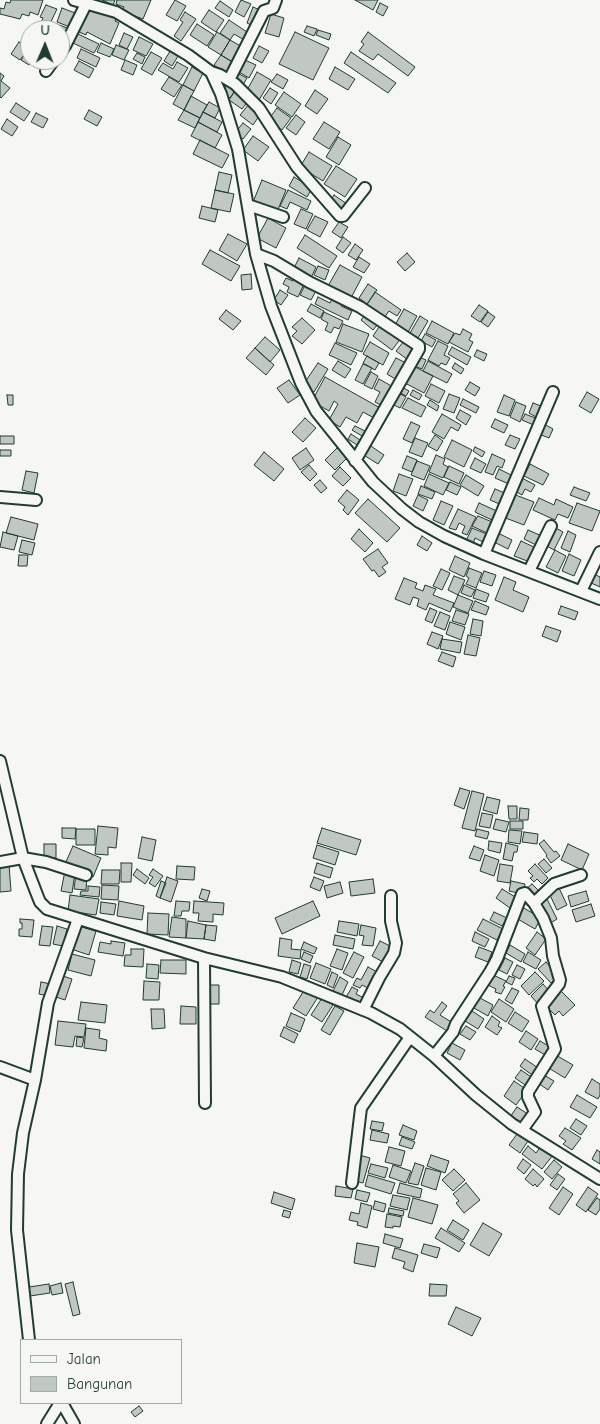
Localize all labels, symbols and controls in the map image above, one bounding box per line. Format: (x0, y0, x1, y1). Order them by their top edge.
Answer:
north arrow (20, 20, 70, 70)
text: U (40, 22, 50, 39)
legend (20, 1339, 182, 1404)
text: Jalan (67, 1350, 101, 1368)
text: Bangunan (67, 1375, 132, 1393)

